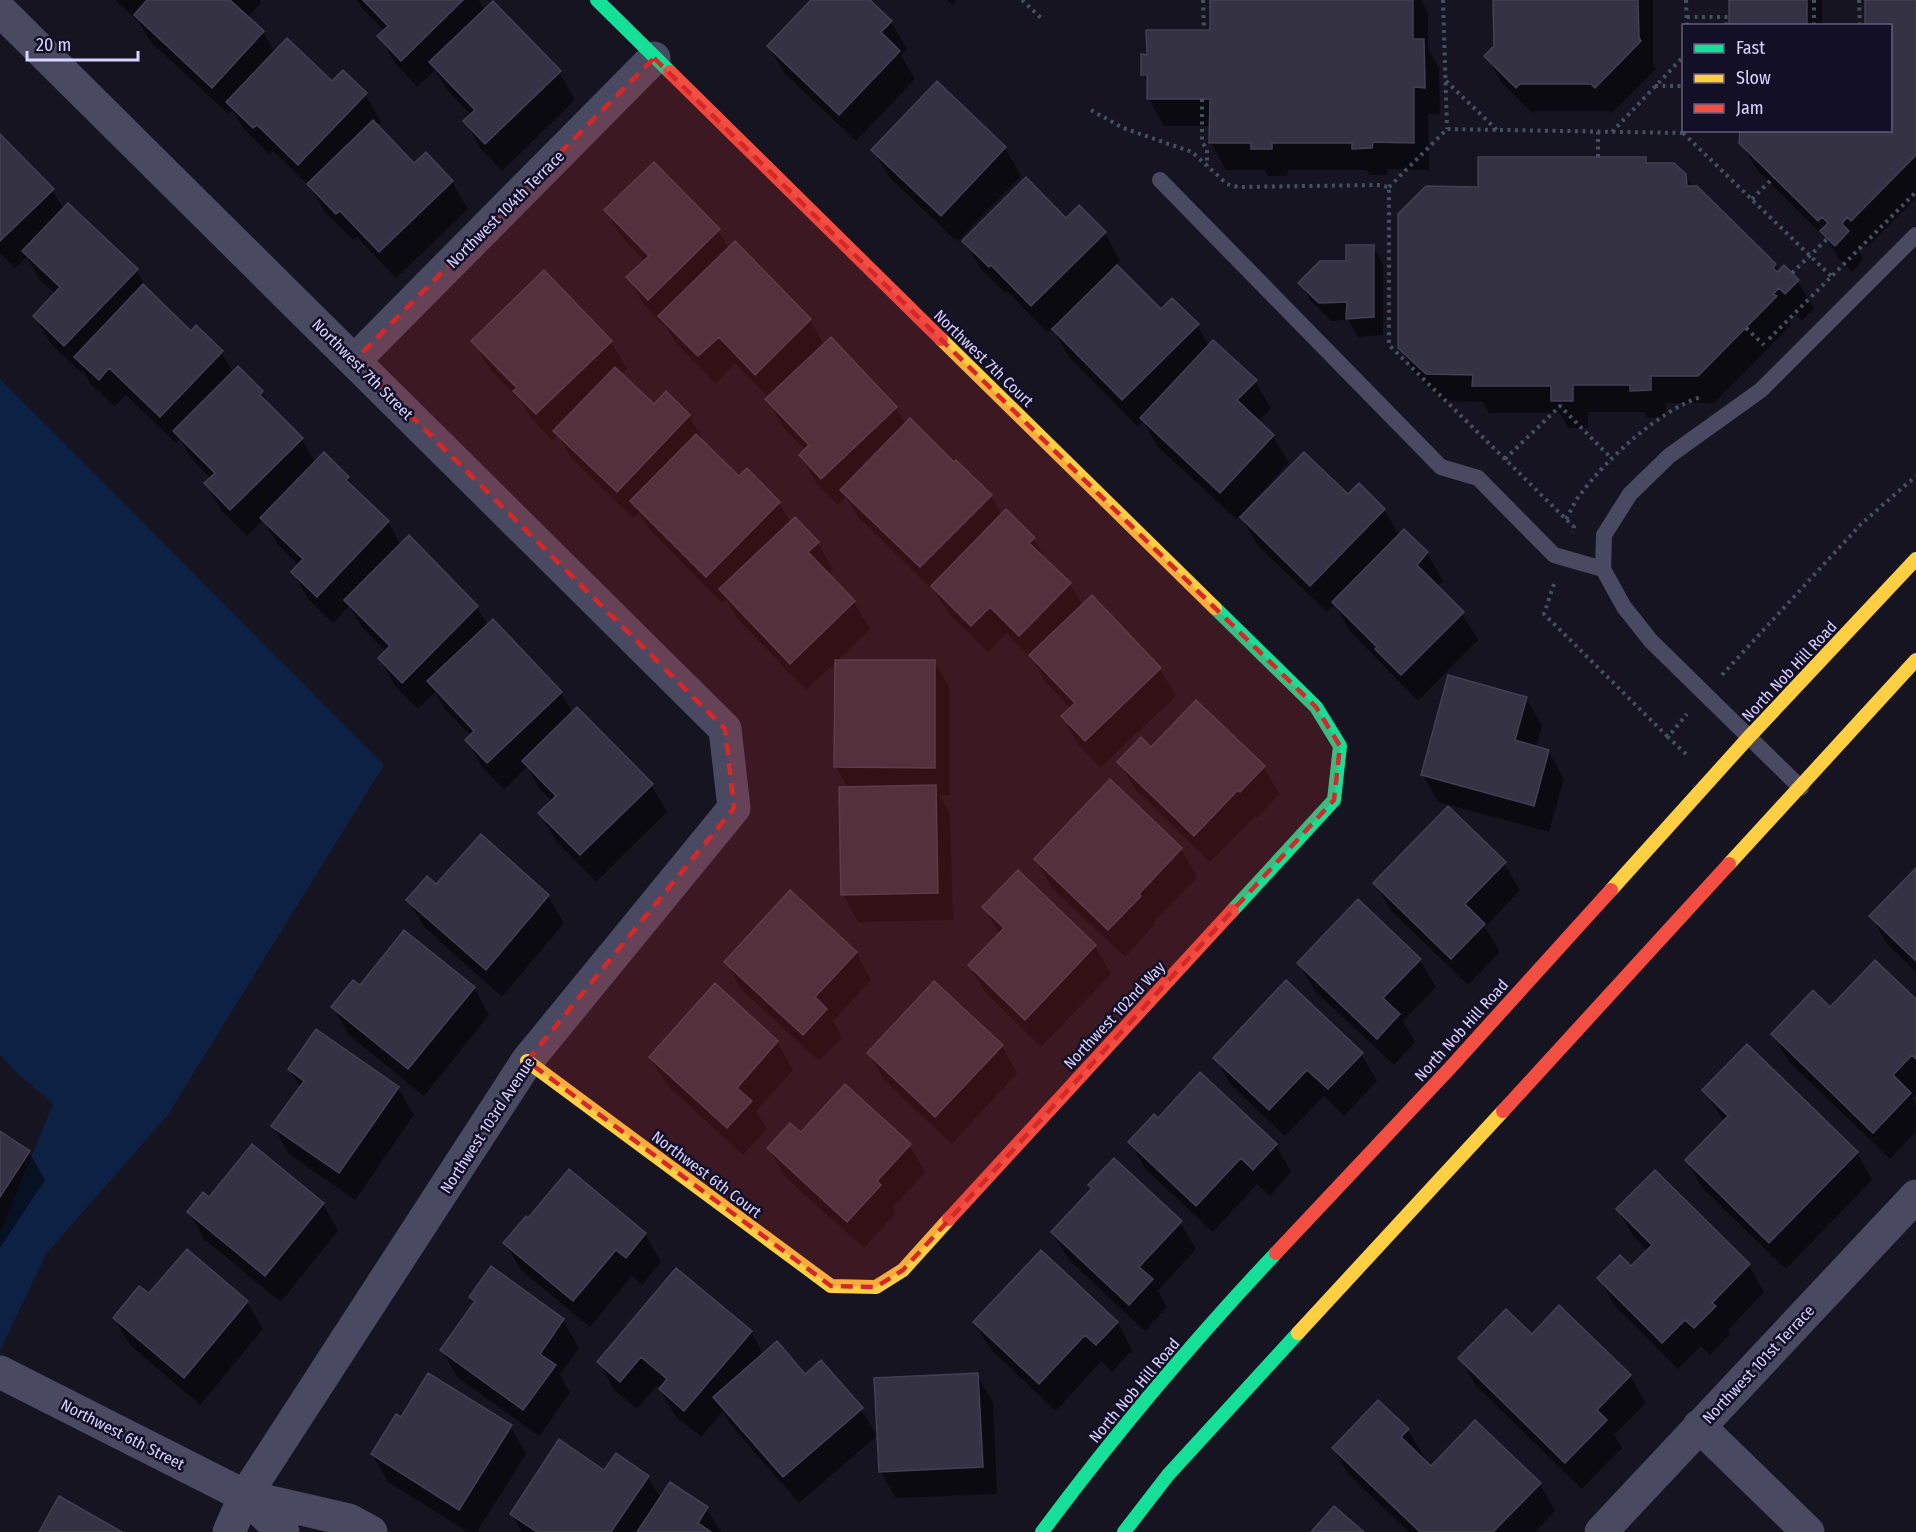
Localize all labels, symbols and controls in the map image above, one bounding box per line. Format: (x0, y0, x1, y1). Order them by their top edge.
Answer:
scale bar (27, 24, 138, 62)
legend (1682, 24, 1892, 132)
text: 20 m (36, 34, 71, 56)
text: Fast (1736, 37, 1765, 59)
text: Slow (1736, 67, 1771, 89)
text: Jam (1736, 97, 1764, 119)
street label: Northwest 104th Terrace (443, 146, 568, 272)
street label: Northwest 7th Court (930, 306, 1038, 411)
street label: Northwest 7th Street (308, 315, 418, 424)
street label: North Nob Hill Road (1738, 617, 1841, 726)
street label: Northwest 102nd Way (1060, 957, 1170, 1073)
street label: North Nob Hill Road (1411, 975, 1512, 1085)
street label: Northwest 103rd Avenue (436, 1053, 539, 1197)
street label: Northwest 6th Court (648, 1127, 766, 1222)
street label: Northwest 101st Terrace (1698, 1301, 1818, 1428)
street label: North Nob Hill Road (1085, 1334, 1184, 1446)
street label: Northwest 6th Street (58, 1395, 188, 1474)

